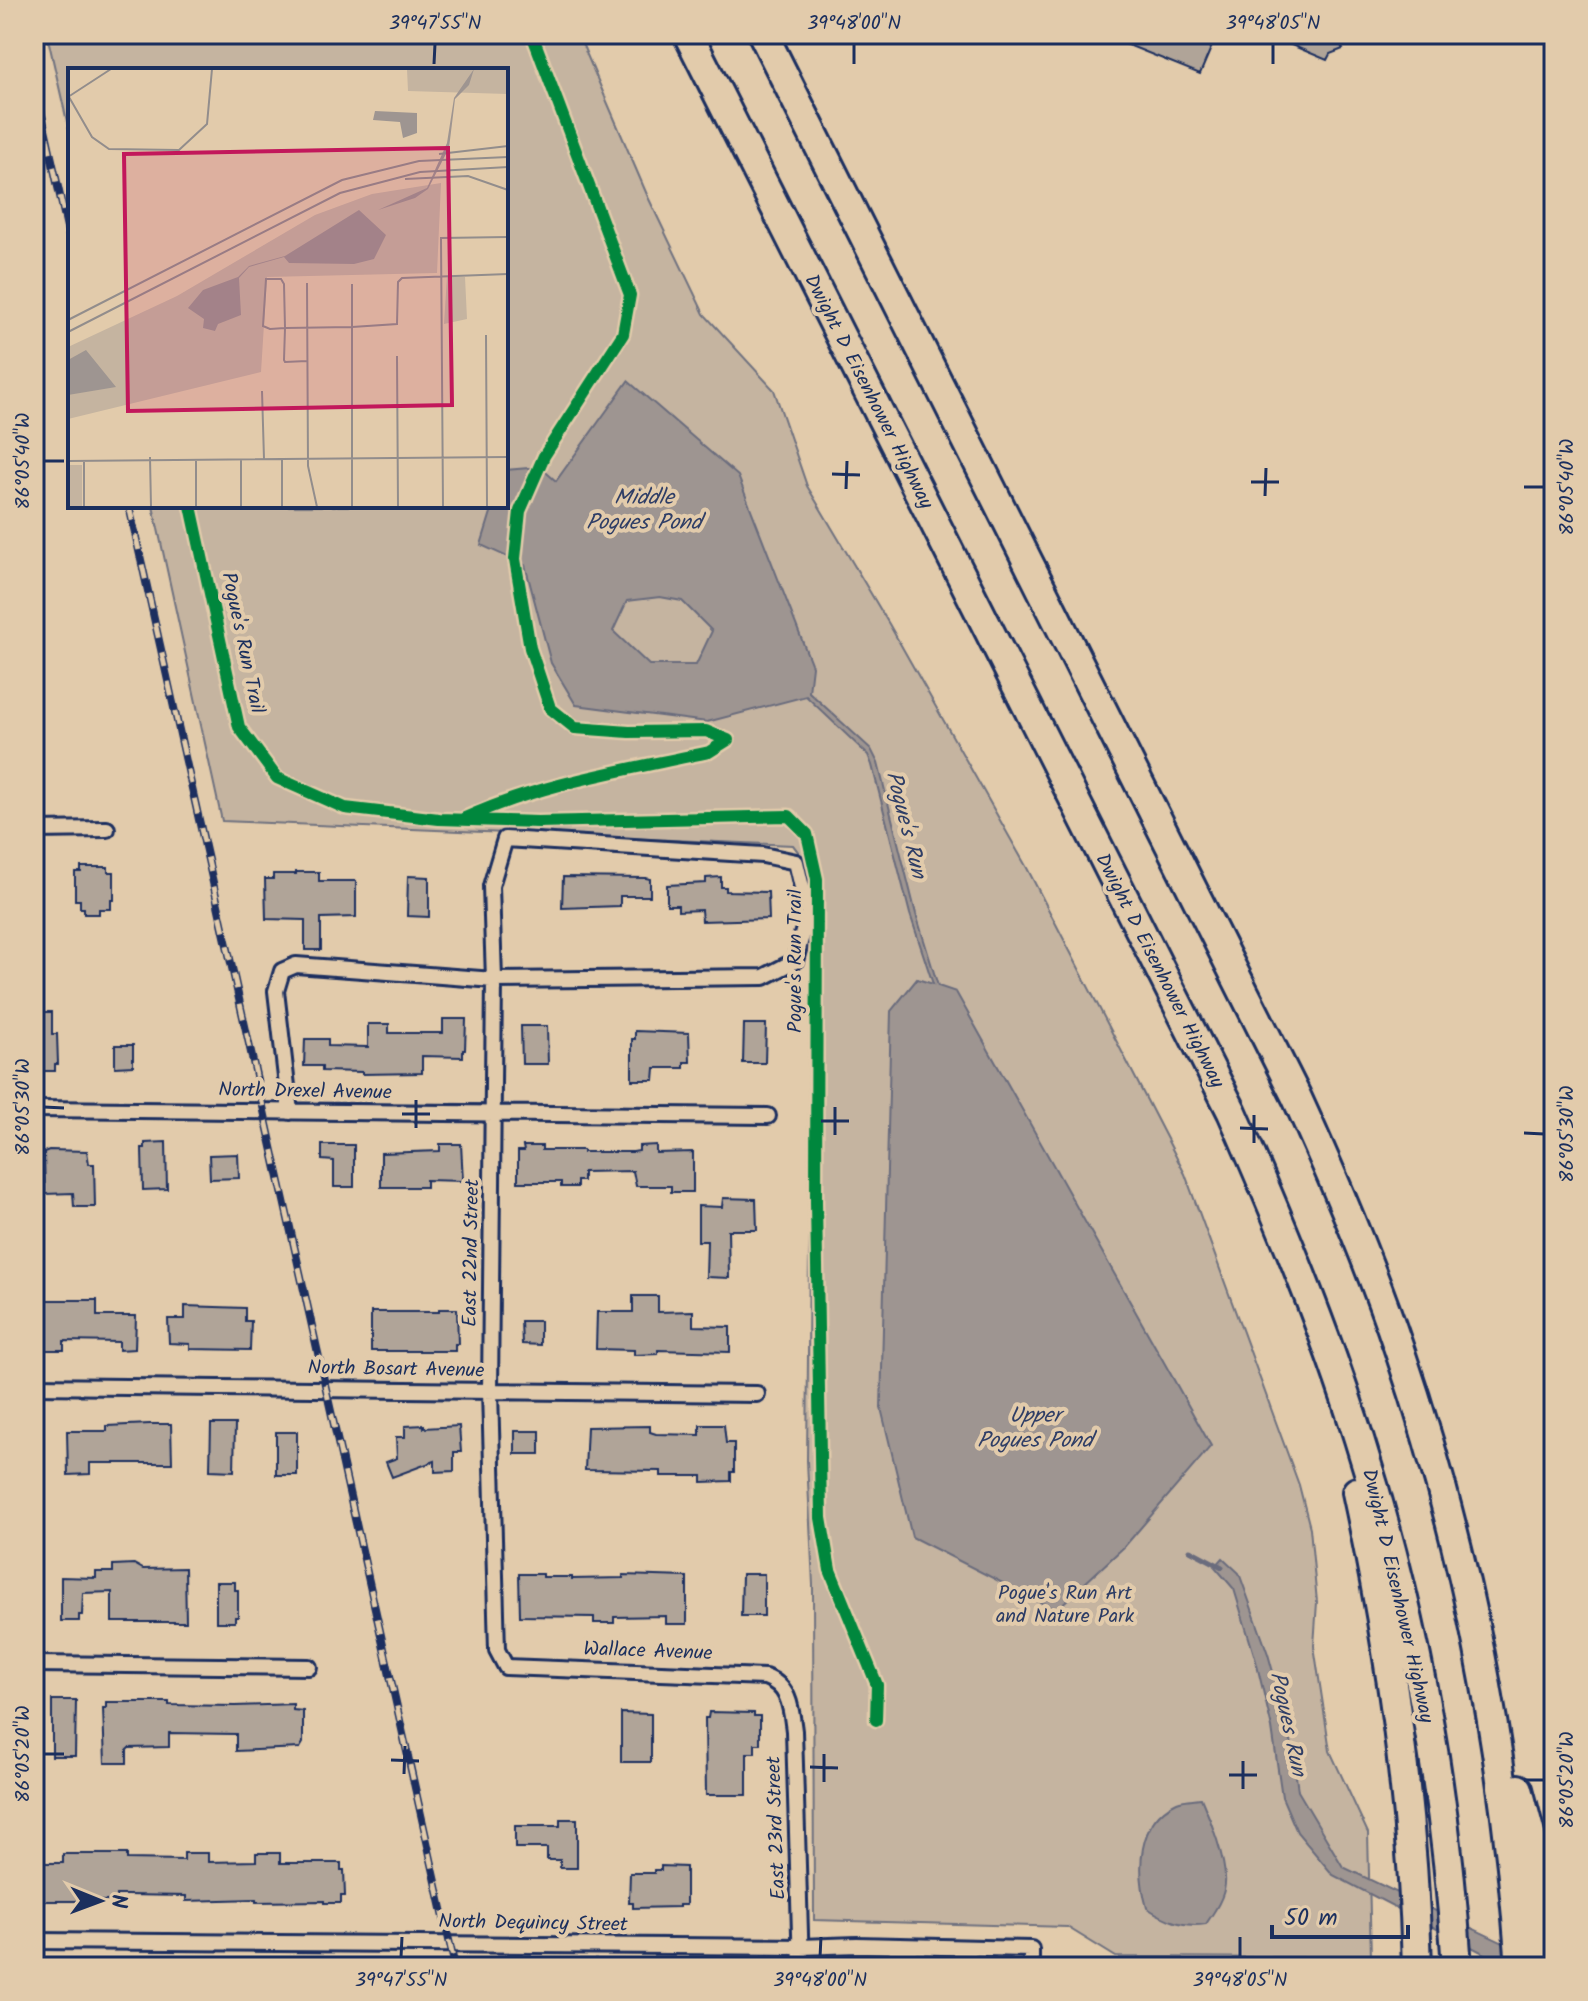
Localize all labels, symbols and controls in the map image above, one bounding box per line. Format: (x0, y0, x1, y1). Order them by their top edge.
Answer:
text: 39°47'55"N (389, 8, 481, 40)
text: 39°48'00"N (807, 8, 901, 40)
text: 39°48'05"N (1226, 8, 1320, 40)
inset map (68, 68, 508, 508)
street label: Dwight D Eisenhower Highway (795, 269, 942, 516)
text: 86°05'40"W (8, 413, 40, 509)
text: 86°05'40"W (1552, 439, 1584, 535)
water label: Middle Pogues Pond (586, 481, 707, 541)
street label: Pogue's Run Trail (211, 569, 273, 717)
water label: Pogue's Run (875, 768, 936, 885)
street label: Dwight D Eisenhower Highway (1086, 848, 1233, 1095)
street label: Pogue's Run Trail (780, 889, 812, 1033)
text: 86°05'30"W (8, 1058, 40, 1156)
street label: North Drexel Avenue (218, 1074, 392, 1110)
text: 86°05'30"W (1552, 1085, 1584, 1183)
street label: East 22nd Street (455, 1178, 489, 1327)
street label: North Bosart Avenue (307, 1352, 485, 1388)
water label: Upper Pogues Pond (977, 1399, 1098, 1459)
street label: Dwight D Eisenhower Highway (1352, 1466, 1442, 1727)
park label: Pogue's Run Art and Nature Park (996, 1578, 1135, 1633)
street label: Wallace Avenue (583, 1634, 713, 1670)
water label: Pogues Run (1259, 1668, 1316, 1782)
text: 86°05'20"W (8, 1705, 40, 1803)
text: 86°05'20"W (1552, 1731, 1584, 1829)
street label: East 23rd Street (758, 1755, 795, 1900)
north arrow (60, 1861, 140, 1941)
scale bar (1272, 1889, 1408, 1939)
text: N (100, 1894, 135, 1909)
text: 50 m (1284, 1899, 1338, 1938)
street label: North Dequincy Street (438, 1906, 628, 1942)
text: 39°47'55"N (355, 1965, 447, 1997)
text: 39°48'00"N (773, 1965, 867, 1997)
text: 39°48'05"N (1193, 1965, 1287, 1997)

